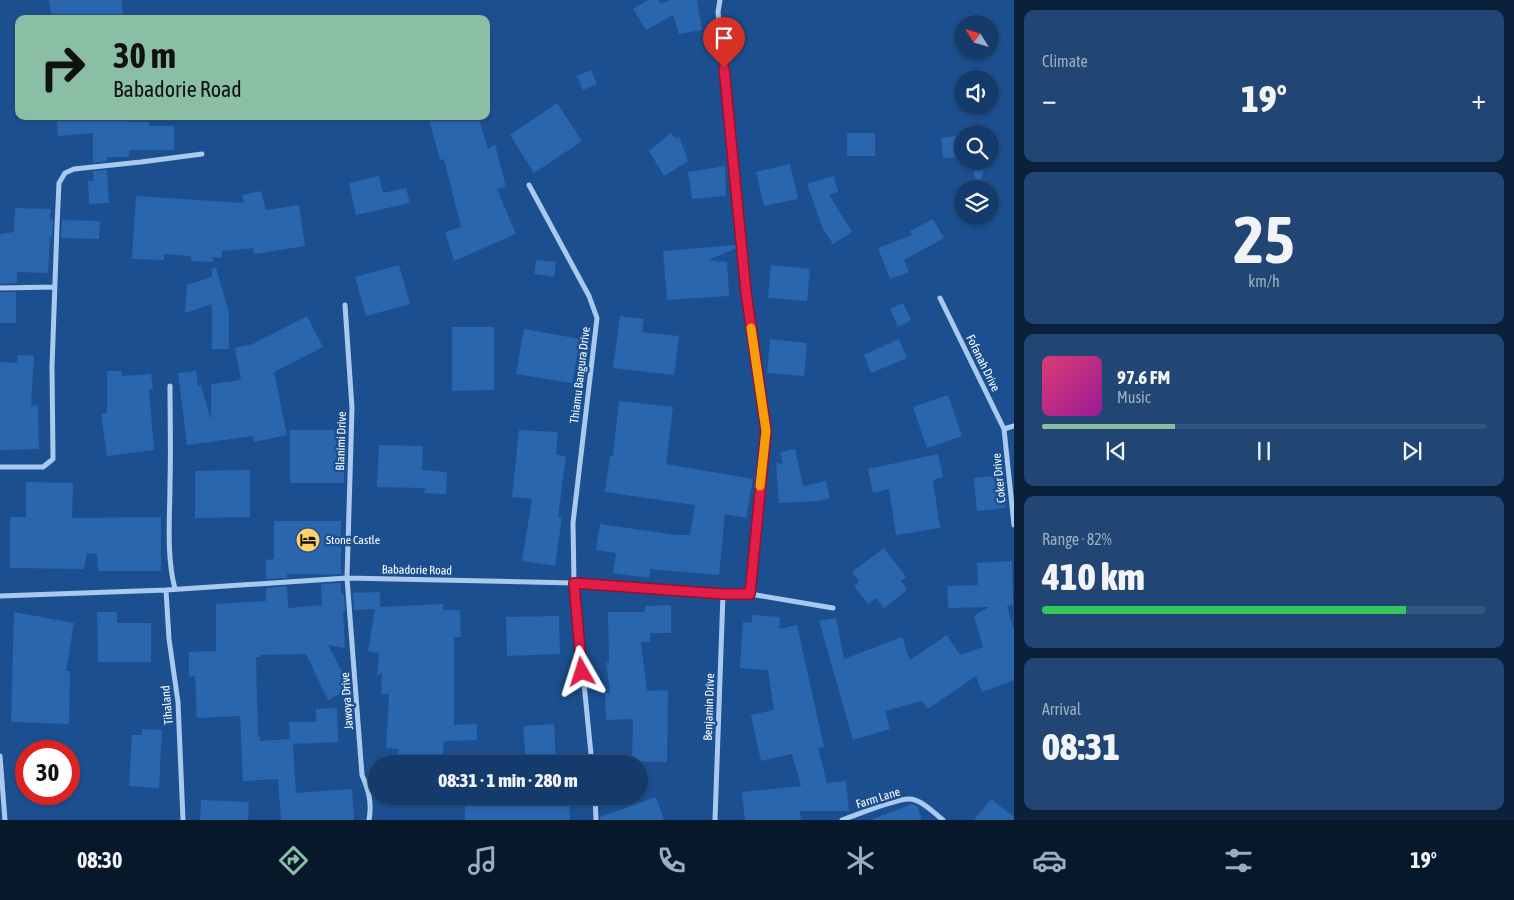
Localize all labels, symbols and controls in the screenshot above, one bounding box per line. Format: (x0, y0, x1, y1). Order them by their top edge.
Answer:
north arrow (954, 15, 999, 60)
map controls (954, 15, 999, 225)
pin (703, 17, 745, 68)
icon: arrive (710, 24, 738, 52)
icon: right (30, 35, 95, 100)
text: 30 m (113, 35, 176, 75)
text: Climate (1042, 52, 1088, 70)
button: sound (954, 70, 999, 115)
text: Babadorie Road (113, 76, 242, 102)
text: 19° (1241, 77, 1287, 120)
text: − (1042, 83, 1057, 115)
text: + (1471, 83, 1486, 115)
button: search (954, 125, 999, 170)
button: layers (954, 180, 999, 225)
text: 25 (1233, 202, 1295, 277)
text: km/h (1248, 272, 1280, 290)
street label: Thiamu Bangura Drive (567, 326, 593, 424)
street label: Fofanah Drive (963, 332, 1003, 394)
text: 97.6 FM (1117, 366, 1170, 388)
text: Music (1117, 388, 1151, 406)
street label: Blanimi Drive (333, 411, 349, 471)
icon: previous (1102, 437, 1130, 465)
icon: pause (1250, 437, 1278, 465)
icon: next (1398, 437, 1426, 465)
street label: Coker Drive (989, 452, 1009, 504)
hotel icon: Stone Castle (295, 527, 321, 553)
text: Range · 82% (1042, 530, 1112, 548)
place label: Stone Castle (326, 533, 380, 547)
text: 410 km (1042, 555, 1145, 598)
street label: Babadorie Road (382, 562, 452, 578)
position arrow (555, 645, 607, 697)
street label: Jawoya Drive (338, 672, 356, 730)
street label: Benjamin Drive (701, 673, 717, 741)
street label: Tihaland (158, 685, 176, 725)
text: Arrival (1042, 700, 1081, 718)
text: 08:31 (1042, 725, 1120, 768)
speed limit sign: 30 (15, 740, 80, 805)
text: 08:31 · 1 min · 280 m (438, 769, 578, 791)
street label: Farm Lane (854, 785, 902, 811)
icon: directions (276, 843, 311, 878)
icon: music (465, 843, 500, 878)
icon: phone (654, 843, 689, 878)
icon: climate (843, 843, 878, 878)
icon: car (1032, 843, 1067, 878)
icon: filters (1221, 843, 1256, 878)
text: 08:30 (77, 847, 122, 873)
text: 19° (1410, 847, 1437, 873)

